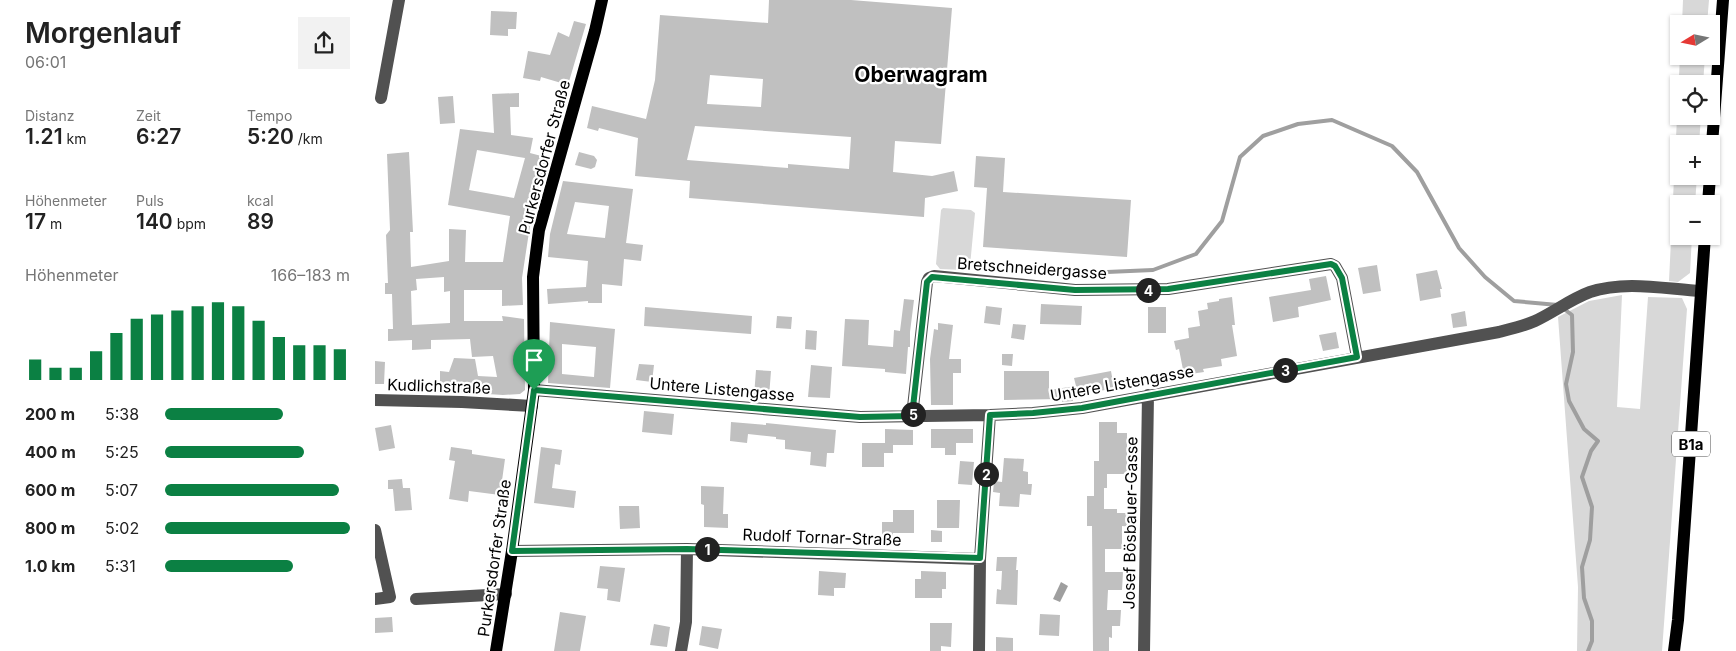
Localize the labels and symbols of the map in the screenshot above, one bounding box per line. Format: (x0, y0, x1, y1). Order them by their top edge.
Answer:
north arrow (1670, 15, 1720, 65)
district label: Oberwagram (854, 62, 988, 87)
street label: Purkersdorfer Straße (514, 78, 574, 236)
street label: Bretschneidergasse (956, 253, 1108, 283)
pin: 4 (1135, 278, 1161, 302)
pin (513, 339, 555, 390)
pin: 3 (1273, 358, 1297, 382)
street label: Untere Listengasse (1049, 361, 1195, 405)
street label: Untere Listengasse (649, 373, 795, 405)
street label: Kudlichstraße (387, 374, 491, 398)
pin: 5 (901, 402, 925, 426)
road number: B1a (1672, 432, 1710, 456)
street label: Josef Bösbauer-Gasse (1118, 436, 1142, 610)
pin: 2 (973, 462, 999, 486)
street label: Purkersdorfer Straße (473, 478, 515, 638)
street label: Rudolf Tornar-Straße (742, 524, 902, 550)
pin: 1 (695, 536, 719, 562)

